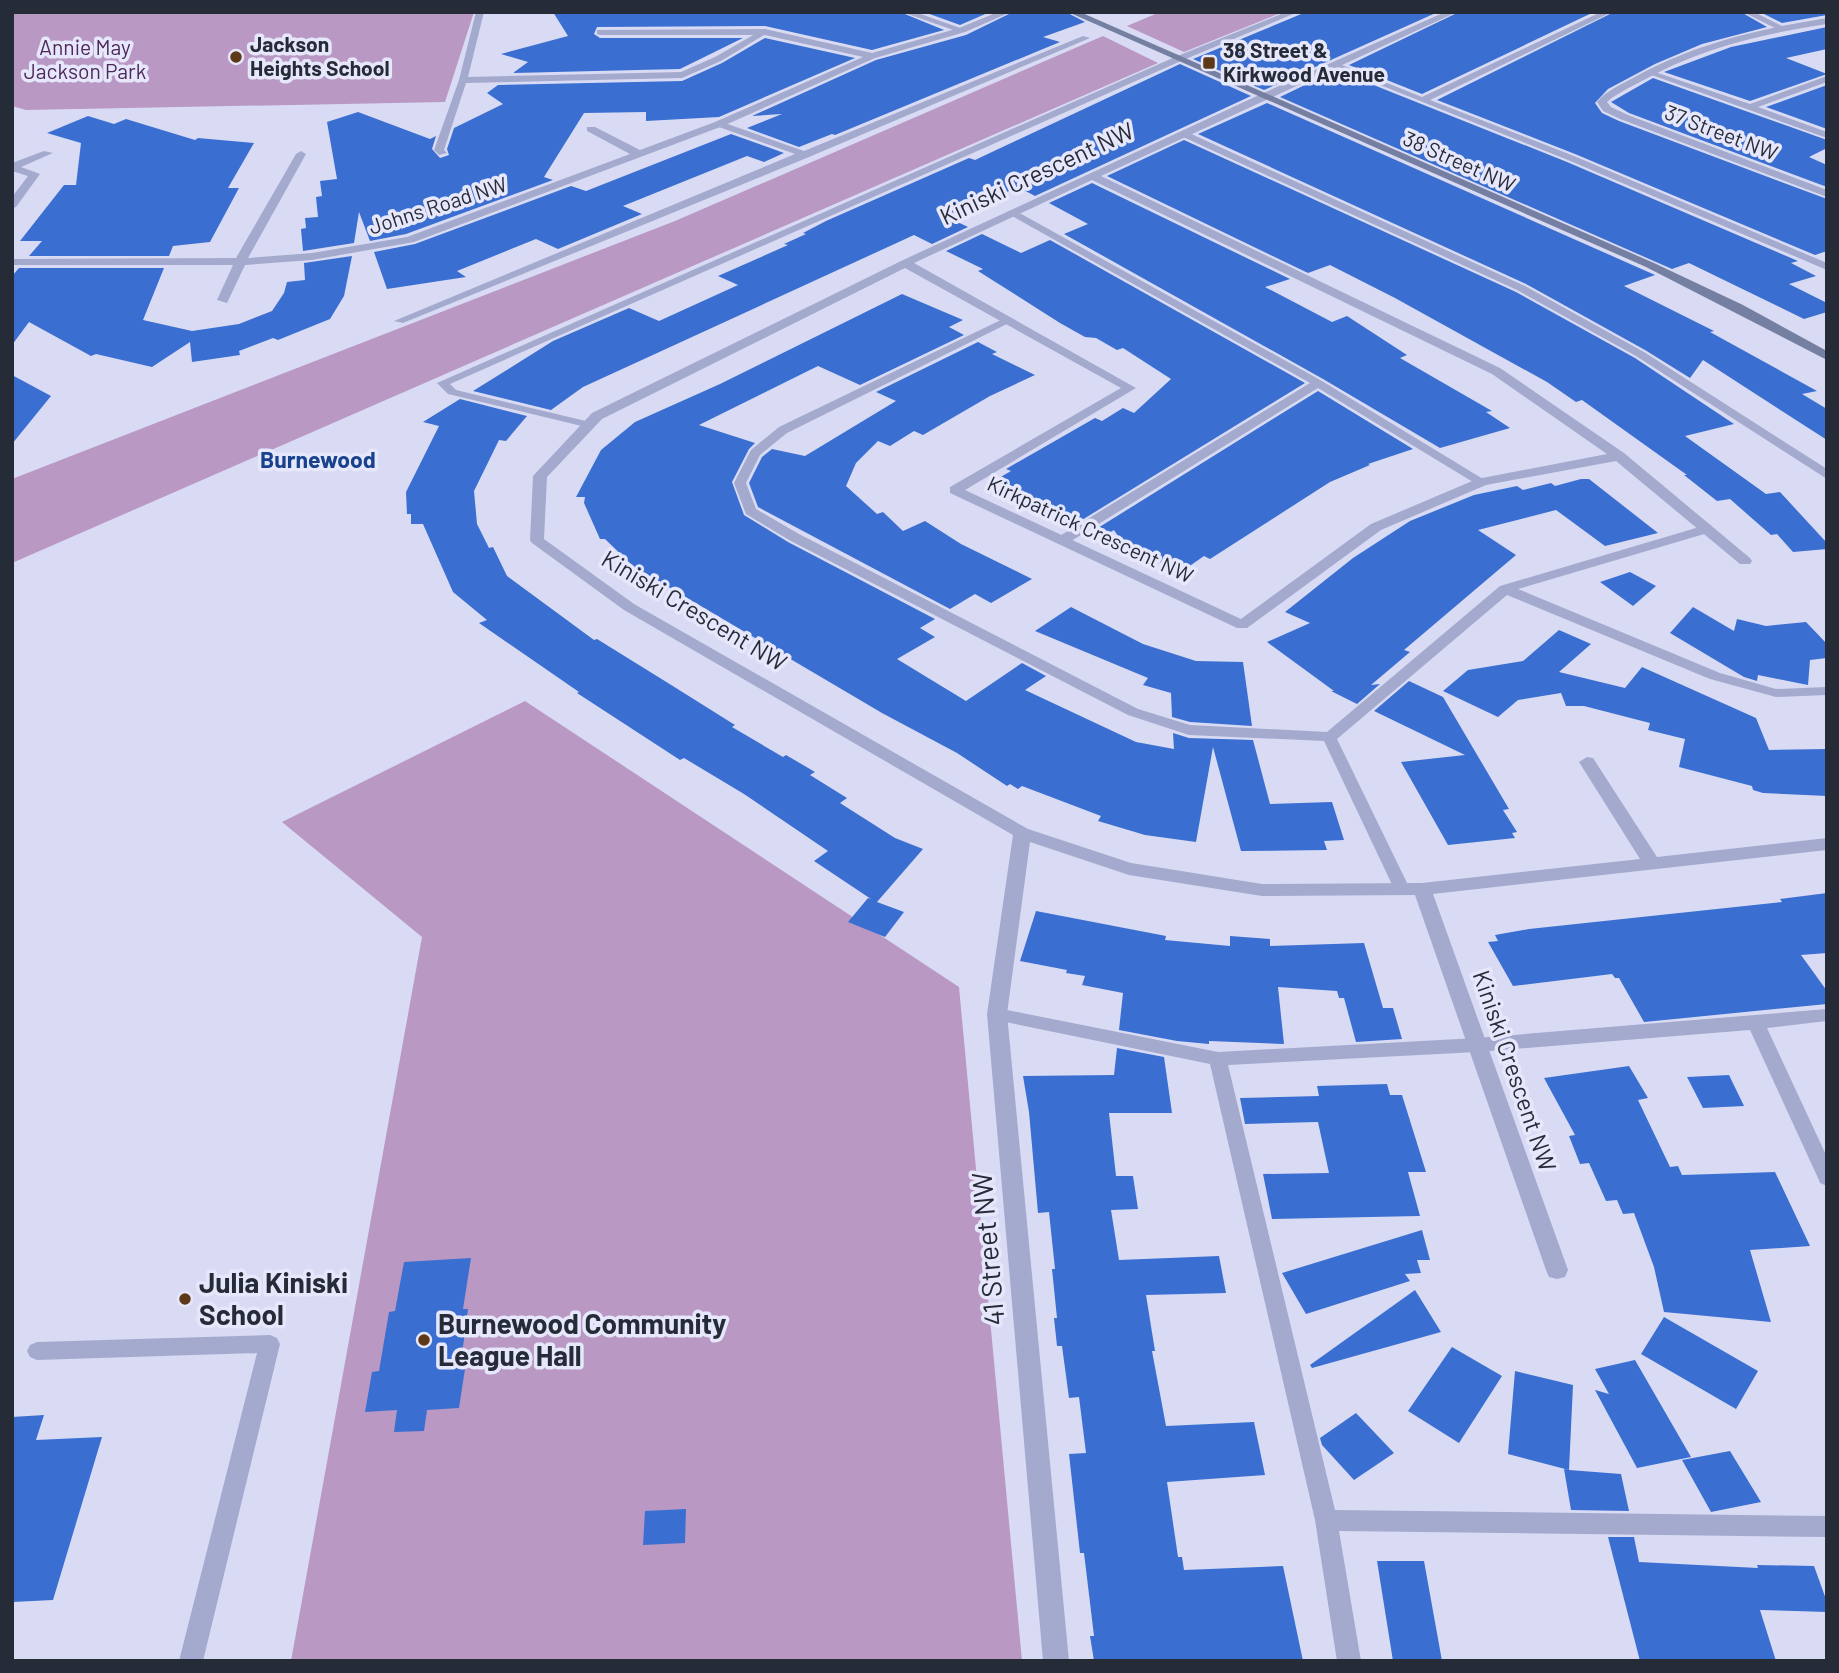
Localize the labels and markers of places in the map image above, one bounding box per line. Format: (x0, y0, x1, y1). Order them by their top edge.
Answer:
place label: Jackson Heights School (250, 31, 390, 80)
place label: 38 Street & Kirkwood Avenue (1223, 37, 1385, 86)
marker: Jackson Heights School (228, 49, 244, 65)
marker: 38 Street & Kirkwood Avenue (1201, 55, 1217, 71)
place label: Julia Kiniski School (199, 1265, 348, 1331)
marker: Julia Kiniski School (177, 1291, 193, 1307)
place label: Burnewood Community League Hall (438, 1306, 726, 1372)
marker: Burnewood Community League Hall (416, 1332, 432, 1348)

